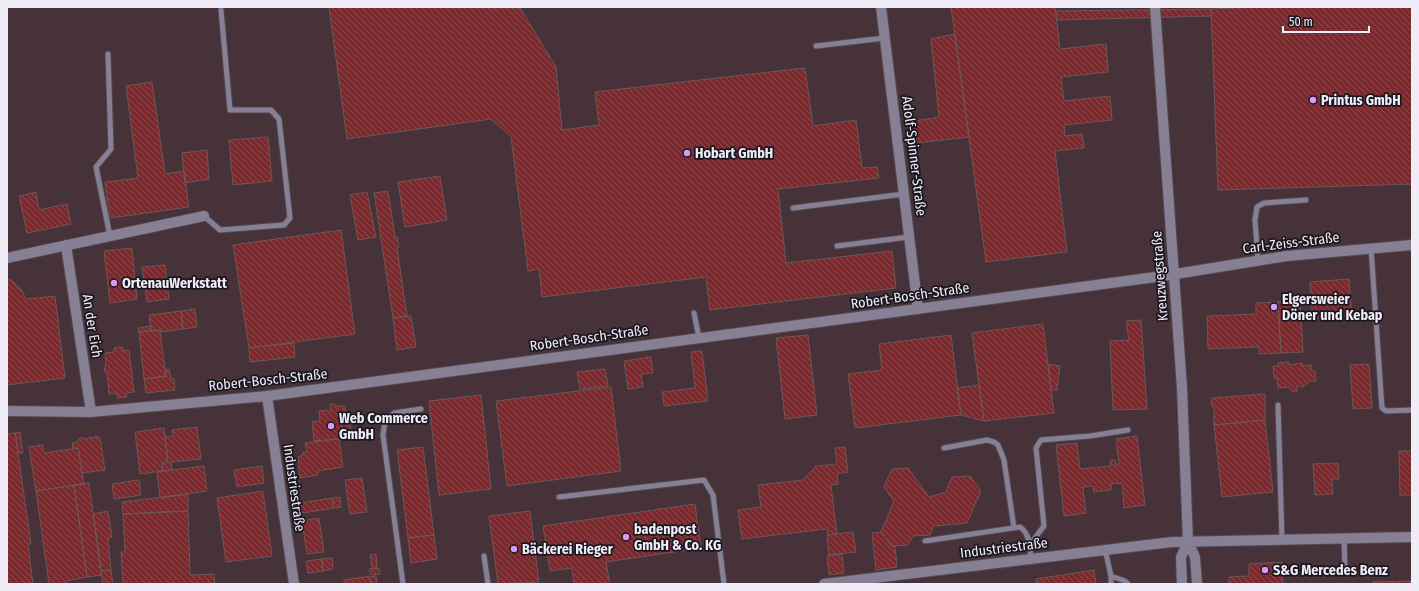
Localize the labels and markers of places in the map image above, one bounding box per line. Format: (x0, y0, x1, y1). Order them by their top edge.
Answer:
place label: Printus GmbH (1321, 92, 1401, 109)
marker: Printus GmbH (1308, 95, 1318, 105)
place label: Hobart GmbH (695, 145, 773, 162)
marker: Hobart GmbH (682, 148, 692, 158)
place label: OrtenauWerkstatt (122, 275, 228, 292)
marker: OrtenauWerkstatt (109, 278, 119, 288)
place label: Elgersweier Döner und Kebap (1282, 291, 1383, 324)
marker: Elgersweier Döner und Kebap (1269, 302, 1279, 312)
place label: Web Commerce GmbH (339, 410, 428, 443)
marker: Web Commerce GmbH (326, 421, 336, 431)
place label: badenpost GmbH & Co. KG (634, 521, 721, 554)
marker: badenpost GmbH & Co. KG (621, 532, 631, 542)
place label: Bäckerei Rieger (522, 541, 614, 558)
marker: Bäckerei Rieger (509, 544, 519, 554)
place label: S&G Mercedes Benz (1273, 562, 1388, 579)
marker: S&G Mercedes Benz (1260, 565, 1270, 575)

